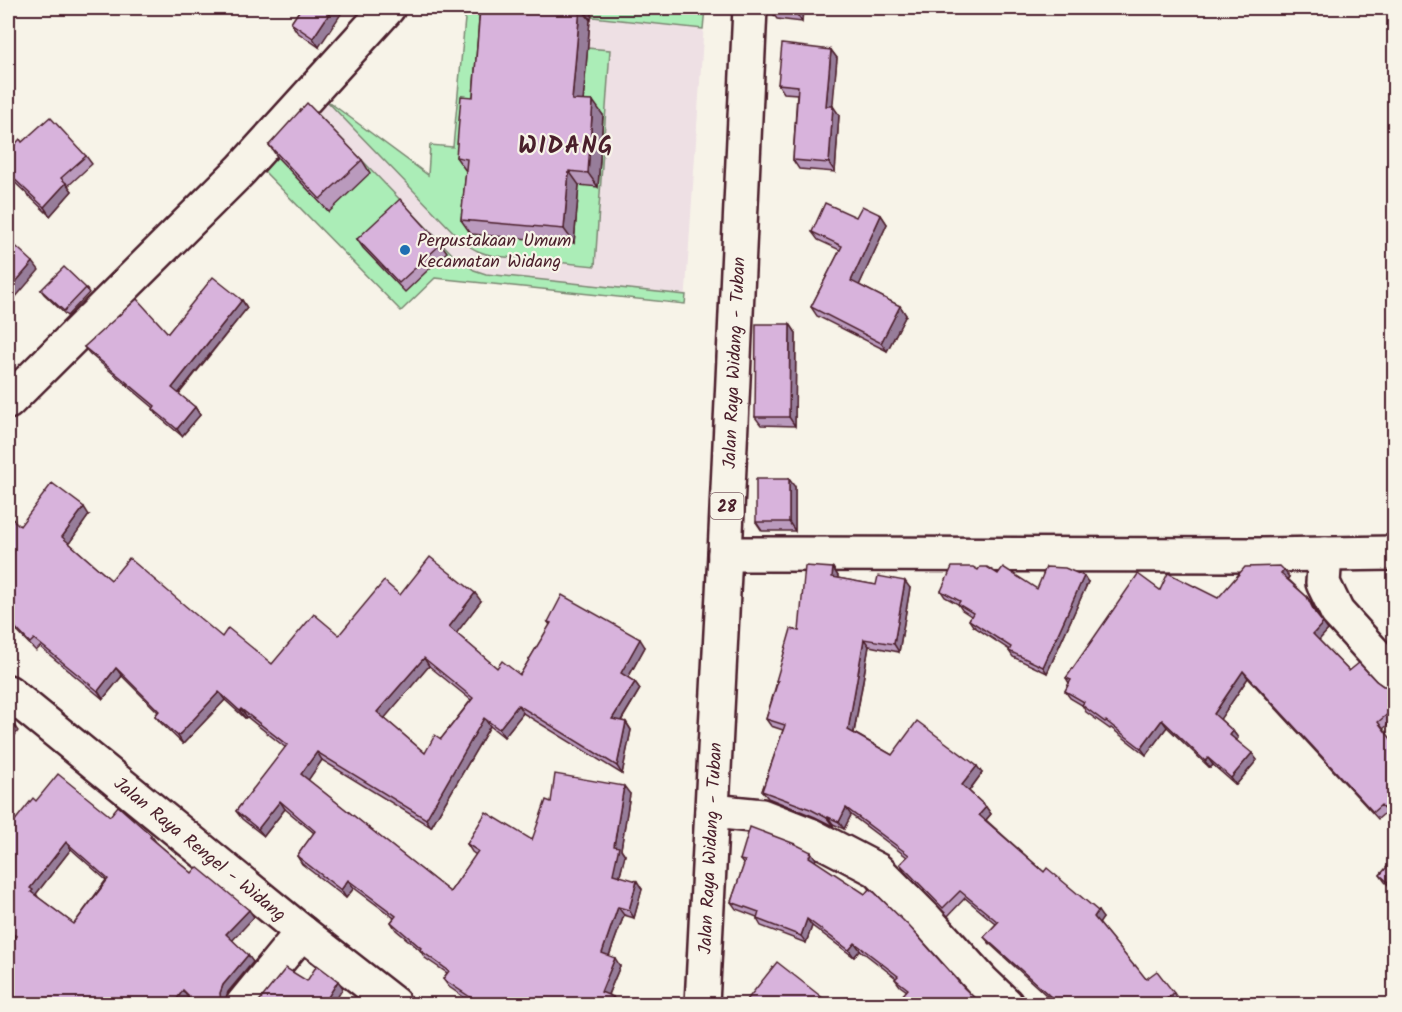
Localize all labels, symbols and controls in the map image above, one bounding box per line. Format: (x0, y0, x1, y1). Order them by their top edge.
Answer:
district label: WIDANG (518, 127, 614, 166)
place label: Perpustakaan Umum Kecamatan Widang (417, 227, 571, 277)
marker: Perpustakaan Umum Kecamatan Widang (398, 243, 412, 257)
street label: Jalan Raya Widang - Tuban (716, 256, 755, 470)
road number: 28 (710, 493, 744, 519)
street label: Jalan Raya Widang - Tuban (692, 742, 731, 955)
street label: Jalan Raya Rengel - Widang (106, 771, 292, 929)

